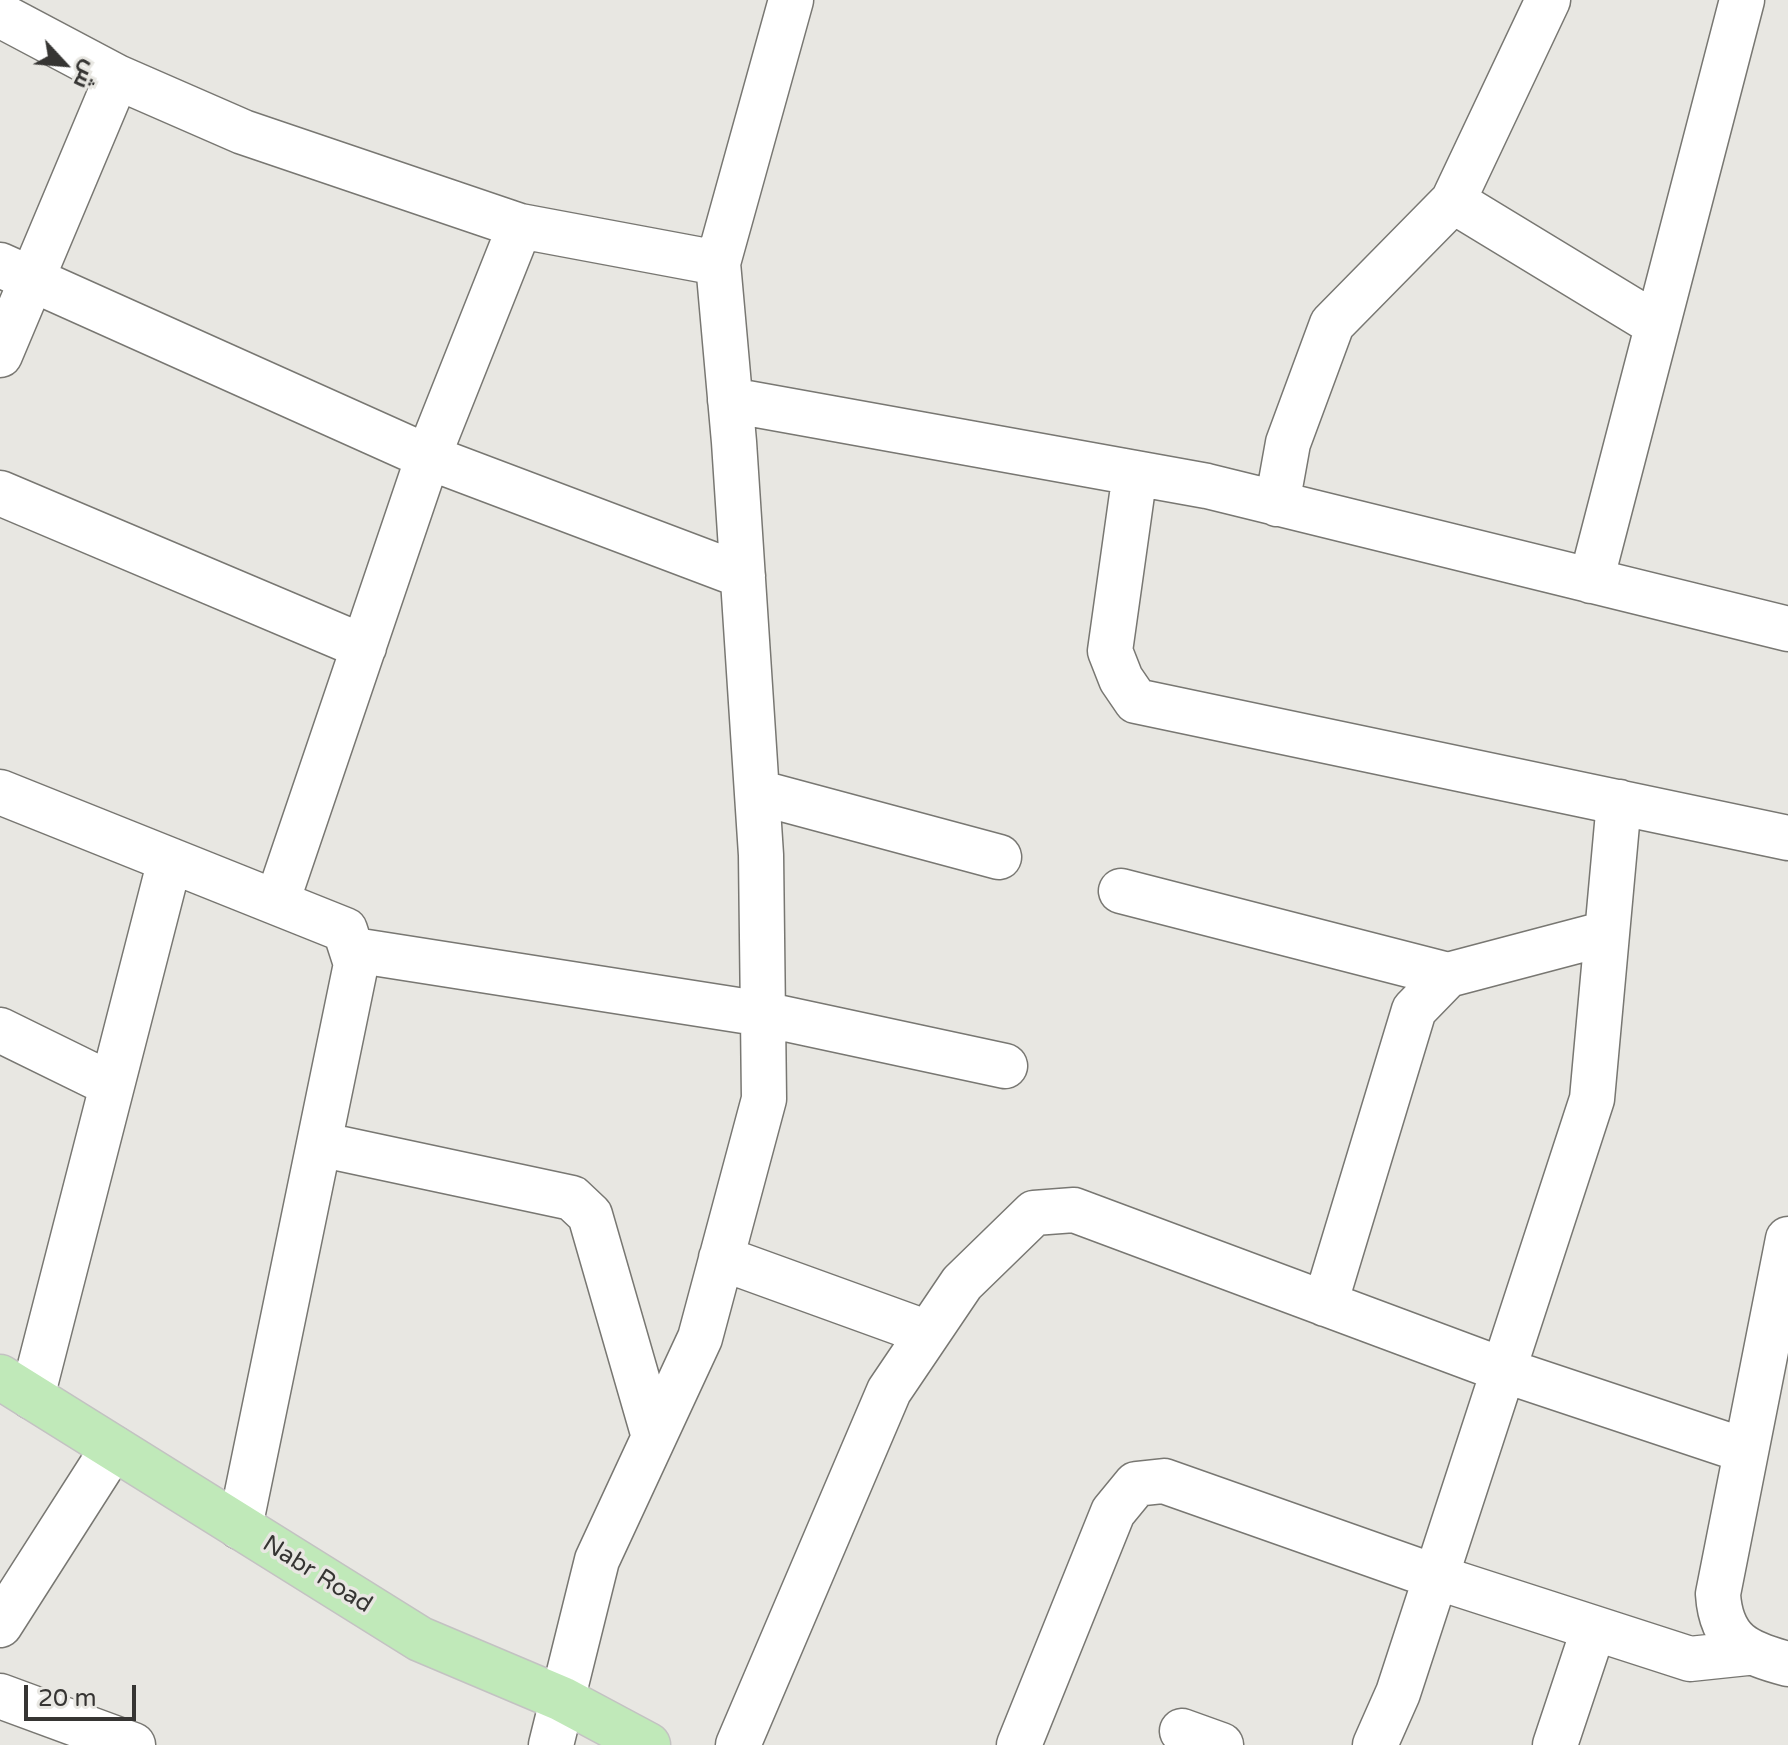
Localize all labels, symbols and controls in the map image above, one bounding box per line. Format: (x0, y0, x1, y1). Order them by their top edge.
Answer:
north arrow (24, 24, 104, 104)
text: ش (68, 56, 103, 93)
street label: Nabr Road (257, 1530, 377, 1620)
scale bar (28, 1669, 140, 1719)
text: 20 m (38, 1684, 96, 1713)

